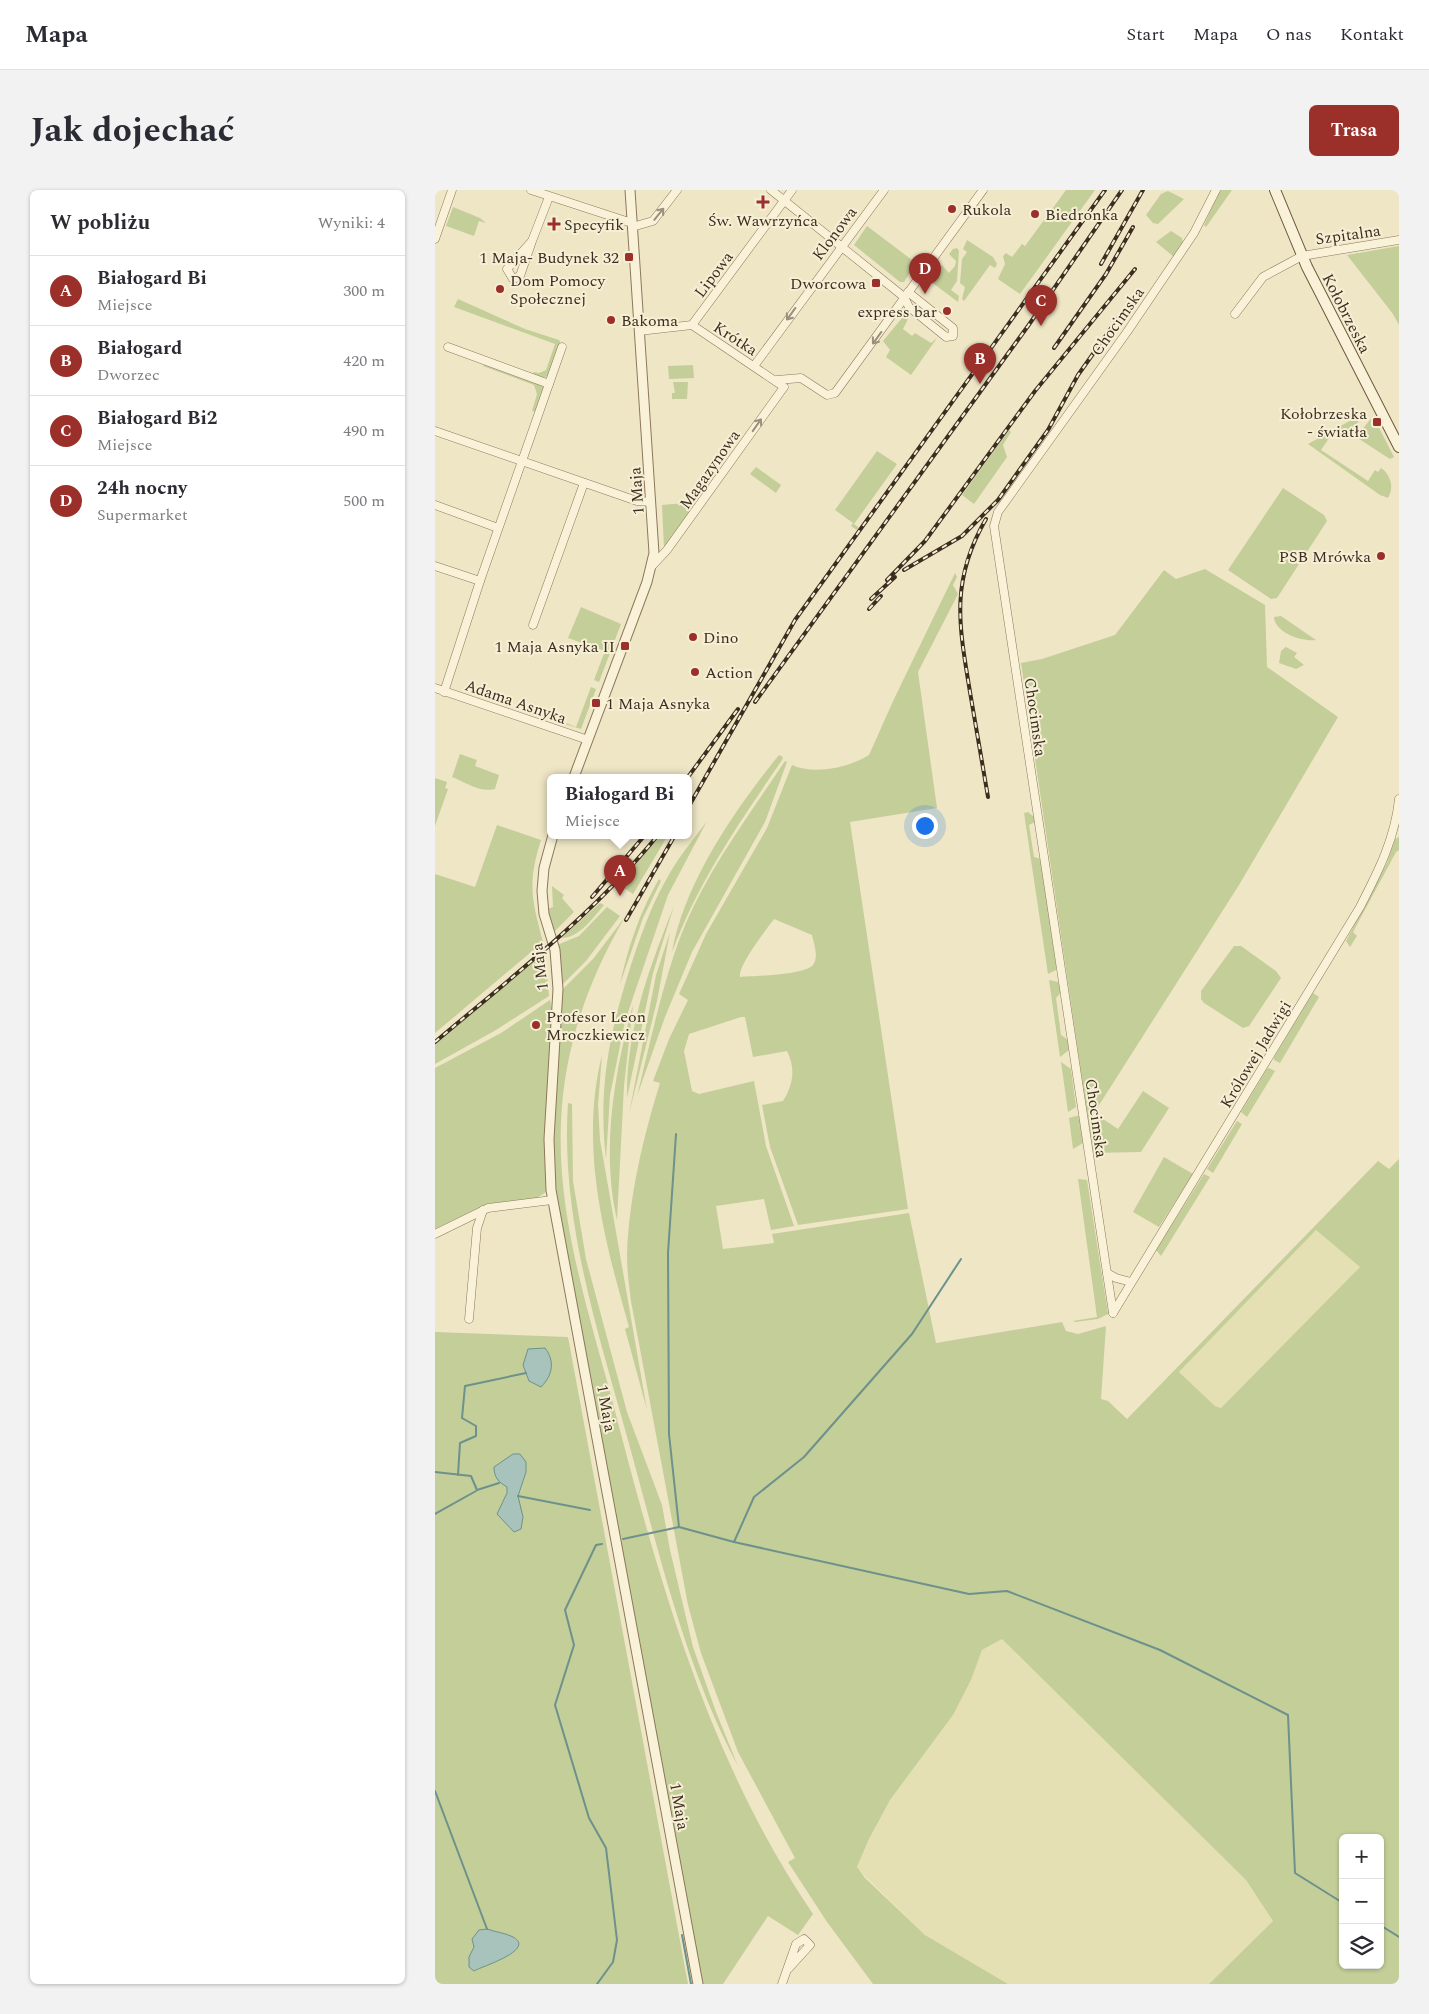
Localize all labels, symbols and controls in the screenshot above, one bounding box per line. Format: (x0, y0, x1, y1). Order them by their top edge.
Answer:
text: Mapa (25, 17, 88, 53)
text: Start (1126, 21, 1165, 48)
text: Mapa (1193, 21, 1238, 48)
text: O nas (1266, 21, 1312, 48)
text: Kontakt (1340, 21, 1404, 48)
text: Jak dojechać (30, 104, 234, 157)
button: Trasa (1309, 105, 1399, 156)
marker: Św. Wawrzyńca (757, 196, 769, 208)
place label: Rukola (962, 198, 1012, 222)
street label: Klonowa (806, 201, 863, 266)
marker: Rukola (946, 203, 958, 215)
place label: Biedronka (1045, 203, 1118, 227)
text: W pobliżu (50, 207, 150, 239)
one-way arrow (653, 208, 664, 221)
marker: Biedronka (1029, 208, 1041, 220)
place label: Św. Wawrzyńca (708, 209, 818, 233)
text: Wyniki: 4 (318, 211, 385, 235)
place label: Specyfik (564, 213, 624, 237)
marker: Specyfik (548, 218, 560, 230)
street label: Szpitalna (1314, 219, 1382, 251)
place label: 1 Maja- Budynek 32 (479, 246, 619, 270)
street label: Lipowa (688, 246, 739, 303)
marker: 1 Maja- Budynek 32 (623, 251, 635, 263)
pin: D (909, 253, 941, 294)
text: Białogard Bi (97, 264, 207, 293)
place label: Dom Pomocy Społecznej (510, 269, 606, 311)
street label: Kołobrzeska (1316, 269, 1377, 358)
place label: Dworcowa (790, 272, 866, 296)
marker: Dworcowa (870, 277, 882, 289)
text: A (60, 279, 72, 303)
text: 300 m (343, 279, 385, 303)
street label: Chocimska (1085, 282, 1151, 361)
marker: Dom Pomocy Społecznej (494, 283, 506, 295)
pin: C (1025, 285, 1057, 326)
text: Miejsce (97, 293, 152, 317)
place label: express bar (857, 300, 937, 324)
marker: express bar (941, 305, 953, 317)
one-way arrow (786, 307, 797, 320)
place label: Bakoma (621, 309, 678, 333)
marker: Bakoma (605, 314, 617, 326)
street label: Krótka (709, 316, 763, 362)
one-way arrow (872, 330, 882, 344)
text: Białogard (97, 334, 182, 363)
pin: B (964, 343, 996, 384)
text: B (60, 349, 72, 373)
text: 420 m (343, 349, 385, 373)
text: Dworzec (97, 363, 160, 387)
place label: Kołobrzeska - światła (1280, 402, 1367, 444)
text: Białogard Bi2 (97, 404, 217, 433)
marker: Kołobrzeska - światła (1371, 416, 1383, 428)
one-way arrow (752, 418, 762, 432)
text: C (60, 419, 72, 443)
text: 490 m (343, 419, 385, 443)
street label: Magazynowa (673, 425, 746, 514)
text: Miejsce (97, 433, 152, 457)
street label: 1 Maja (623, 466, 651, 516)
text: 24h nocny (97, 474, 187, 503)
text: D (60, 489, 72, 513)
text: 500 m (343, 489, 385, 513)
text: Supermarket (97, 503, 188, 527)
place label: PSB Mrówka (1279, 545, 1371, 569)
marker: PSB Mrówka (1375, 550, 1387, 562)
place label: Dino (703, 626, 738, 650)
marker: Dino (687, 631, 699, 643)
place label: 1 Maja Asnyka II (494, 635, 615, 659)
marker: 1 Maja Asnyka II (619, 640, 631, 652)
place label: Action (705, 661, 753, 685)
marker: Action (689, 666, 701, 678)
street label: Adama Asnyka (462, 673, 570, 731)
street label: Chocimska (1018, 676, 1052, 758)
place label: 1 Maja Asnyka (606, 692, 710, 716)
marker: 1 Maja Asnyka (590, 697, 602, 709)
popup (547, 774, 692, 839)
text: Białogard Bi (565, 780, 674, 809)
text: Miejsce (565, 809, 620, 833)
your location (912, 813, 938, 839)
pin: A (604, 855, 636, 896)
street label: 1 Maja (525, 941, 555, 992)
street label: Królowej Jadwigi (1214, 996, 1298, 1113)
place label: Profesor Leon Mroczkiewicz (546, 1005, 646, 1047)
marker: Profesor Leon Mroczkiewicz (530, 1019, 542, 1031)
street label: Chocimska (1079, 1077, 1113, 1159)
street label: 1 Maja (590, 1382, 622, 1434)
street label: 1 Maja (663, 1780, 695, 1832)
map controls (1339, 1834, 1384, 1969)
button: + (1339, 1834, 1384, 1879)
button: − (1339, 1879, 1384, 1924)
button: layers (1339, 1924, 1384, 1969)

